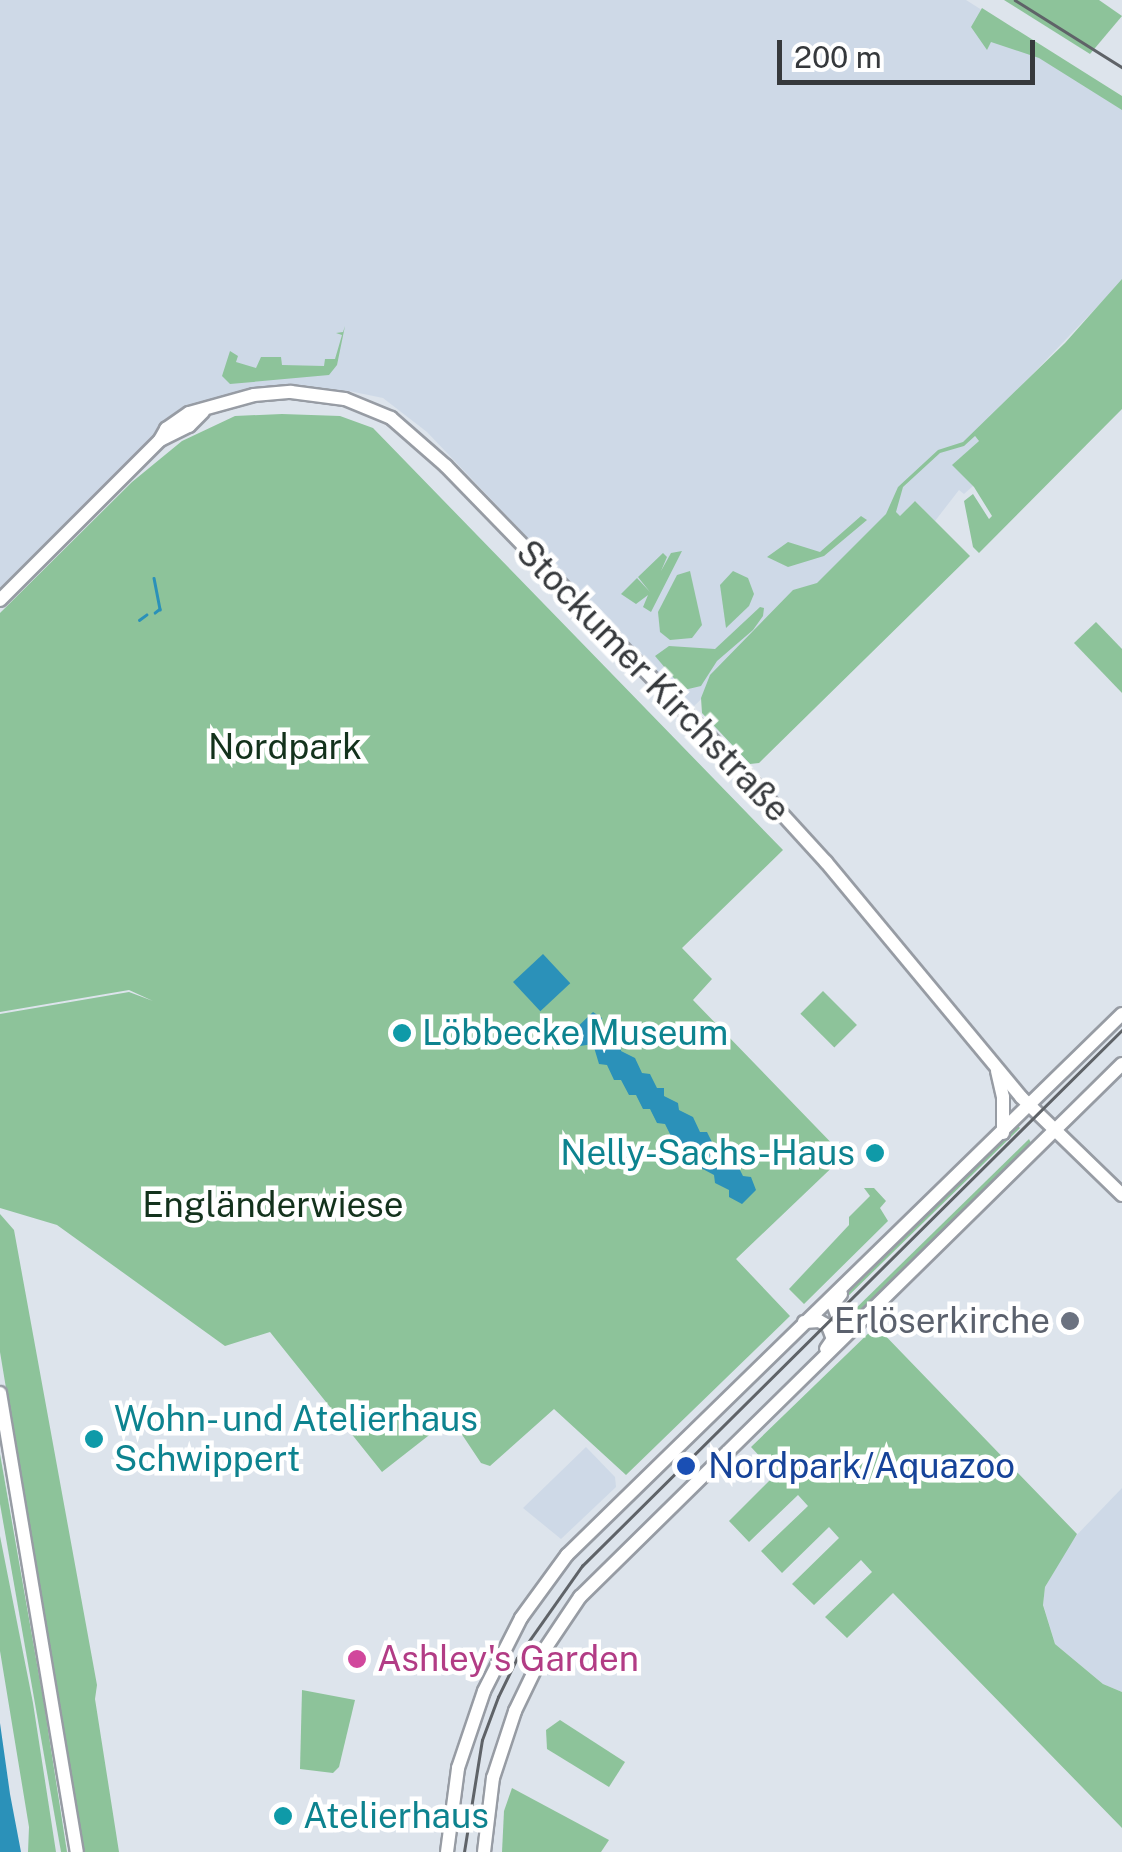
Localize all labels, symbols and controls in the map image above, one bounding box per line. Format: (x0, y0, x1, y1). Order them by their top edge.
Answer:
scale bar (782, 20, 1040, 82)
text: 200 m (794, 39, 882, 75)
street label: Stockumer Kirchstraße (508, 531, 798, 831)
park label: Nordpark (208, 726, 362, 768)
place label: Löbbecke Museum (422, 1012, 728, 1054)
marker: Löbbecke Museum (391, 1022, 413, 1044)
place label: Nelly-Sachs-Haus (560, 1132, 855, 1174)
marker: Nelly-Sachs-Haus (864, 1142, 886, 1164)
park label: Engländerwiese (142, 1184, 404, 1226)
place label: Erlöserkirche (834, 1300, 1050, 1342)
marker: Erlöserkirche (1059, 1310, 1081, 1332)
place label: Wohn- und Atelierhaus Schwippert (114, 1398, 484, 1480)
marker: Wohn- und Atelierhaus Schwippert (83, 1428, 105, 1450)
place label: Nordpark/Aquazoo (708, 1445, 1015, 1487)
marker: Nordpark/Aquazoo (673, 1453, 699, 1479)
place label: Ashley's Garden (377, 1638, 639, 1680)
marker: Ashley's Garden (346, 1648, 368, 1670)
place label: Atelierhaus (303, 1795, 489, 1837)
marker: Atelierhaus (272, 1805, 294, 1827)

